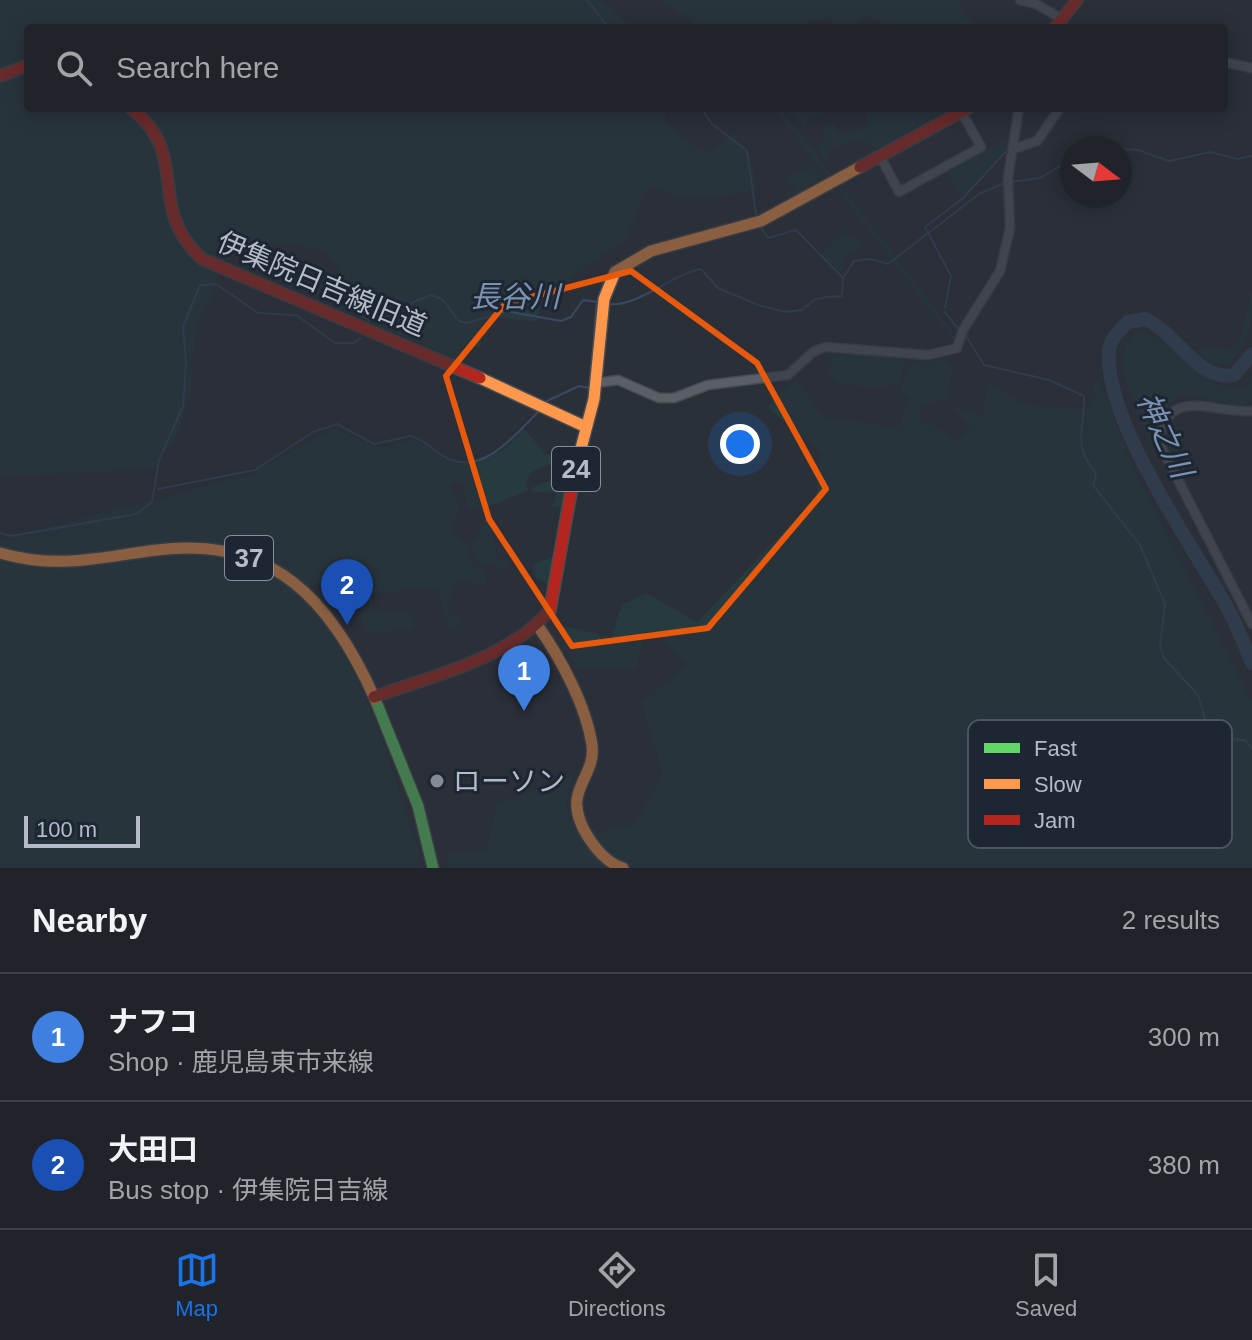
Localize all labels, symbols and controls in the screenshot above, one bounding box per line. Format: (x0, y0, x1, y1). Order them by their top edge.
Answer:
search box (24, 24, 1228, 112)
icon: search (52, 46, 96, 90)
text: Search here (116, 51, 279, 84)
north arrow (1060, 136, 1132, 208)
street label: 伊集院日吉線旧道 (213, 226, 431, 342)
water label: 長谷川 (470, 280, 563, 313)
water label: 神之川 (1131, 387, 1200, 485)
your location (720, 424, 760, 464)
road number: 24 (552, 447, 600, 491)
road number: 37 (225, 536, 273, 580)
pin: 2 (321, 559, 373, 625)
pin: 1 (498, 645, 550, 711)
legend (968, 720, 1232, 848)
text: Fast (1034, 736, 1077, 761)
place label: ローソン (453, 766, 565, 797)
marker: ローソン (428, 772, 446, 790)
text: Slow (1034, 772, 1082, 797)
text: Jam (1034, 808, 1076, 833)
scale bar (24, 812, 140, 848)
text: 100 m (36, 817, 97, 842)
text: Nearby (32, 901, 147, 939)
text: 2 results (1122, 905, 1220, 935)
text: ナフコ (108, 1005, 198, 1038)
text: 1 (51, 1022, 65, 1052)
text: 300 m (1148, 1022, 1220, 1052)
text: Shop · 鹿児島東市来線 (108, 1047, 374, 1077)
text: 大田口 (108, 1133, 198, 1166)
text: 2 (51, 1150, 65, 1180)
text: 380 m (1148, 1150, 1220, 1180)
text: Bus stop · 伊集院日吉線 (108, 1175, 388, 1205)
tab: Map (175, 1248, 219, 1322)
tab: Directions (568, 1248, 666, 1322)
tab: Saved (1015, 1248, 1077, 1322)

